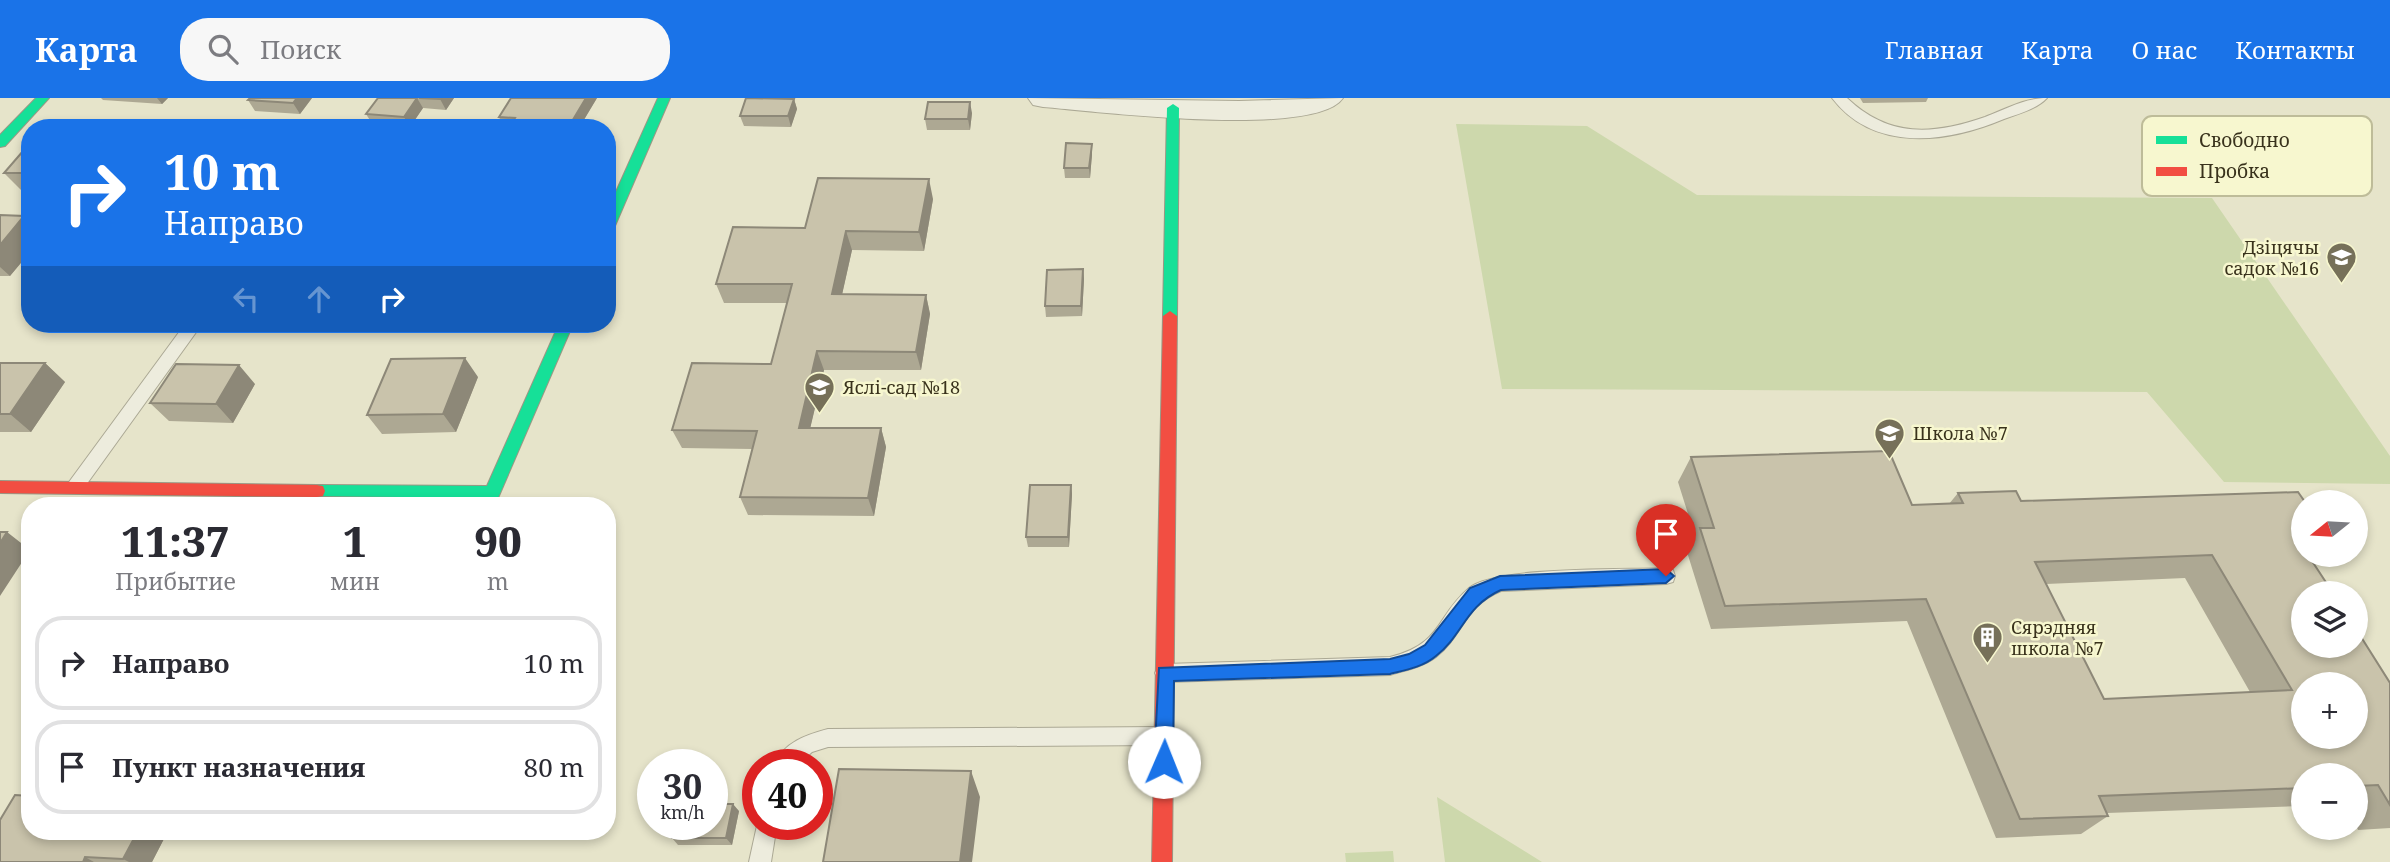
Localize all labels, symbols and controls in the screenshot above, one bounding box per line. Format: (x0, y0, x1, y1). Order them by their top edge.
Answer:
search box (180, 18, 670, 81)
text: Карта (35, 27, 138, 72)
icon: search (204, 30, 242, 68)
text: Поиск (260, 31, 341, 67)
text: Главная (1885, 33, 1983, 66)
text: Карта (2021, 33, 2094, 66)
text: О нас (2132, 33, 2197, 66)
text: Контакты (2235, 33, 2355, 66)
legend (2142, 116, 2372, 196)
text: Свободно (2199, 127, 2290, 153)
text: 10 m (164, 138, 280, 204)
icon: right (49, 147, 140, 238)
text: Пробка (2199, 158, 2270, 184)
text: Направо (164, 201, 304, 244)
place label: Дзіцячы садок №16 (2224, 235, 2319, 280)
school or university icon: Дзіцячы садок №16 (2325, 241, 2359, 285)
icon: left (227, 280, 265, 318)
icon: ahead (300, 280, 338, 318)
icon: right (373, 280, 411, 318)
school or university icon: Яслі-сад №18 (803, 371, 837, 415)
place label: Яслі-сад №18 (842, 375, 960, 399)
school or university icon: Школа №7 (1873, 417, 1907, 461)
place label: Школа №7 (1913, 421, 2008, 445)
north arrow (2291, 490, 2368, 567)
map controls (2291, 490, 2368, 840)
pin (1636, 504, 1696, 576)
text: 11:37 (121, 512, 230, 569)
text: 1 (343, 512, 367, 569)
text: 90 (474, 512, 522, 569)
icon: arrive (1647, 515, 1685, 553)
text: Прибытие (115, 565, 236, 597)
text: мин (330, 565, 380, 597)
text: m (487, 565, 509, 597)
button: layers (2291, 581, 2368, 658)
place label: Сярэдняя школа №7 (2011, 615, 2104, 660)
building icon: Сярэдняя школа №7 (1971, 621, 2005, 665)
icon: right (53, 644, 91, 682)
text: Направо (112, 645, 230, 681)
text: 10 m (524, 645, 584, 681)
button: + (2291, 672, 2368, 749)
position arrow (1127, 725, 1201, 799)
icon: arrive (53, 748, 91, 786)
text: Пункт назначения (112, 749, 365, 785)
text: 80 m (524, 749, 584, 785)
speed limit sign: 40 (742, 749, 833, 840)
text: 30 (663, 762, 702, 809)
button: − (2291, 763, 2368, 840)
text: km/h (660, 800, 705, 824)

